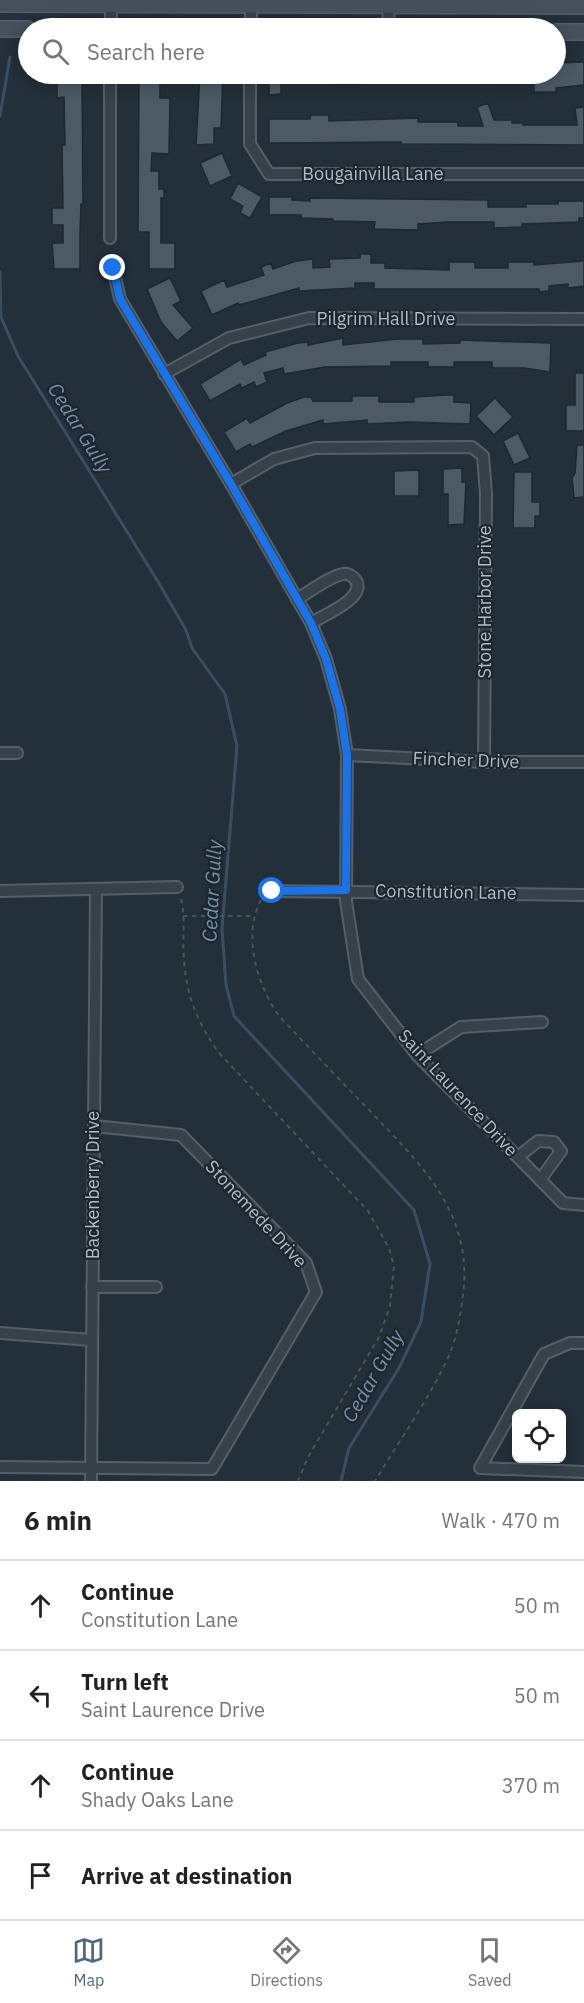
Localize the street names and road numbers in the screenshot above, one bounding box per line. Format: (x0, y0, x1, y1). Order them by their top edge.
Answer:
street label: Bougainvilla Lane (302, 162, 444, 185)
street label: Pilgrim Hall Drive (317, 307, 456, 330)
street label: Stone Harbor Drive (473, 525, 496, 679)
street label: Fincher Drive (412, 746, 520, 773)
street label: Constitution Lane (375, 879, 517, 904)
street label: Saint Laurence Drive (393, 1024, 523, 1161)
street label: Backenberry Drive (81, 1111, 104, 1259)
street label: Stonemede Drive (201, 1155, 312, 1272)

